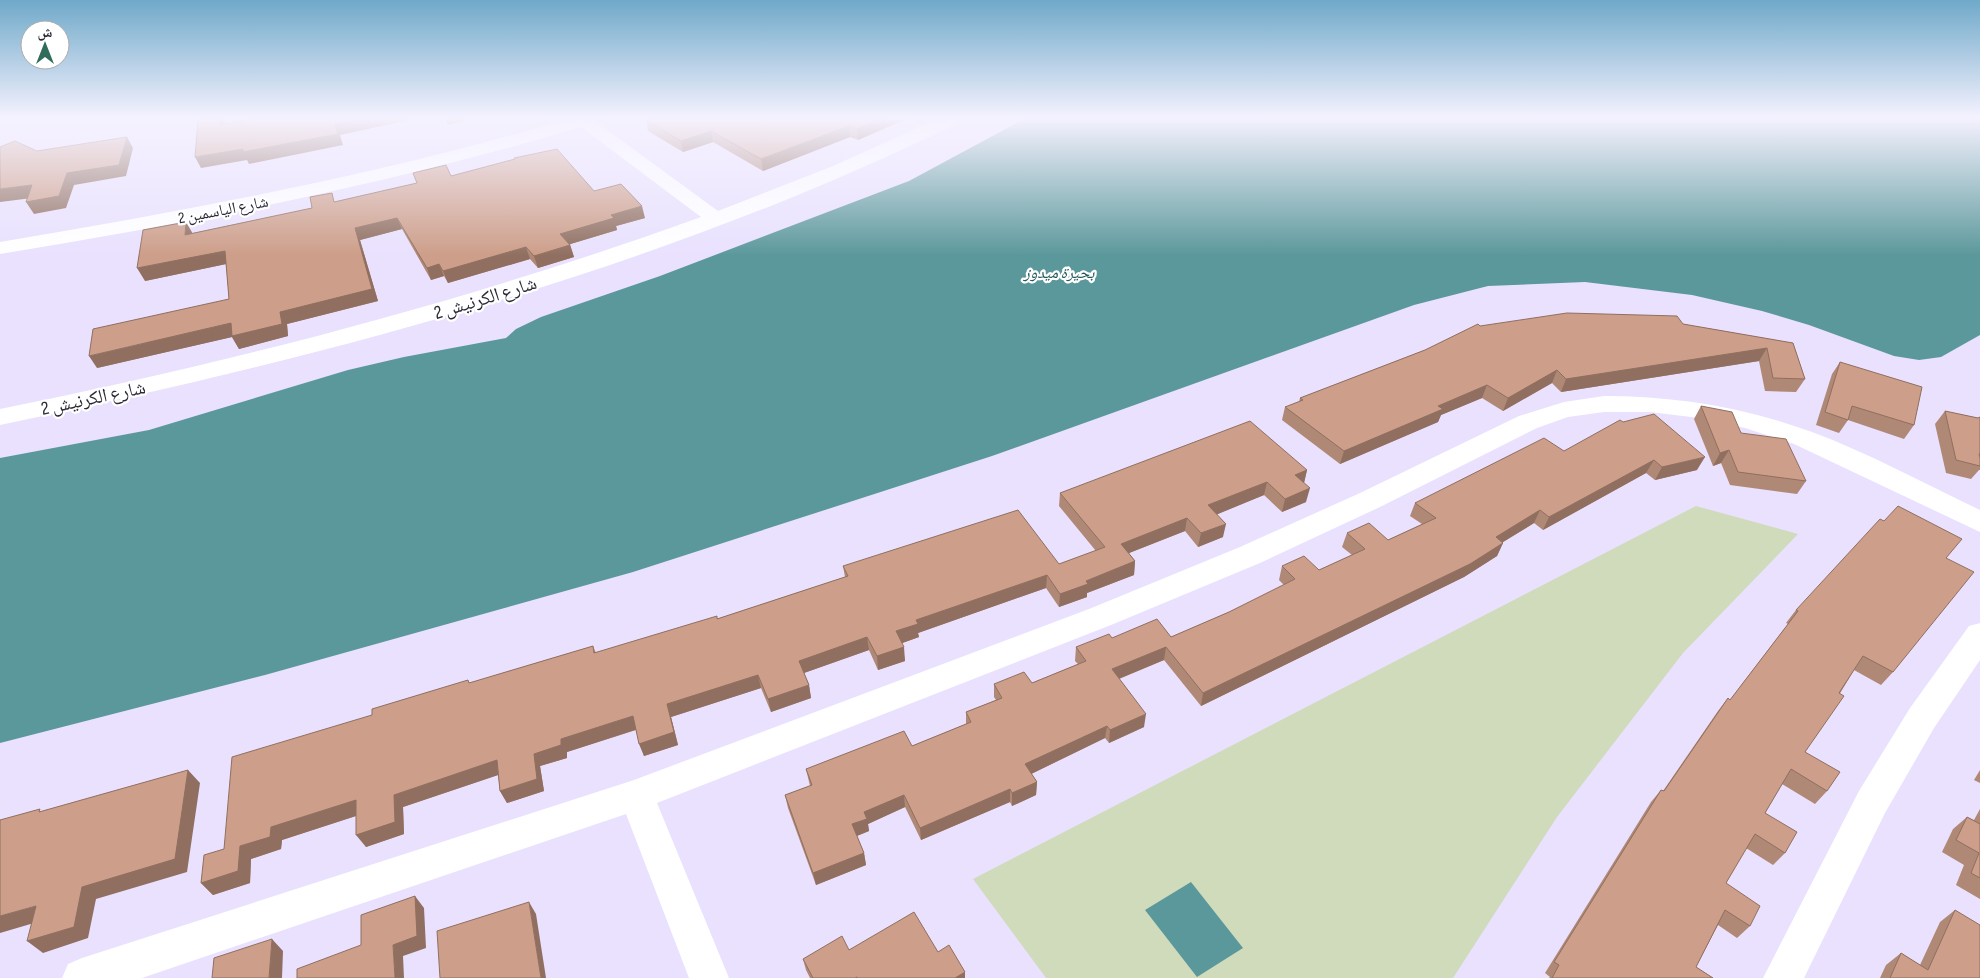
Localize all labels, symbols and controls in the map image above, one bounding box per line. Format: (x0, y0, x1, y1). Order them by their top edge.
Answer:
north arrow (20, 20, 70, 70)
text: ش (38, 24, 53, 41)
street label: شارع الياسمين 2 (177, 192, 270, 229)
water label: بحيرة ميدوز (1023, 264, 1095, 283)
street label: شارع الكرنيش 2 (431, 272, 540, 325)
street label: شارع الكرنيش 2 (39, 376, 148, 421)

